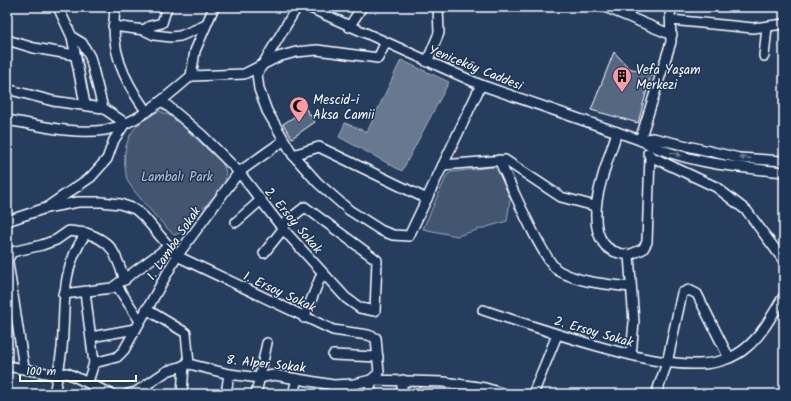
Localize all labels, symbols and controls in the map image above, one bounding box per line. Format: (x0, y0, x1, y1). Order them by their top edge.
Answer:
street label: Yeniceköy Caddesi (425, 40, 526, 97)
place label: Vefa Yaşam Merkezi (636, 60, 701, 96)
building icon: Vefa Yaşam Merkezi (611, 65, 633, 93)
place label: Mescid-i Aksa Camii (313, 90, 375, 126)
mosque icon: Mescid-i Aksa Camii (288, 95, 310, 123)
one-way arrow (670, 151, 682, 157)
one-way arrow (739, 154, 751, 161)
park label: Lambalı Park (141, 167, 214, 188)
street label: 2. Ersoy Sokak (259, 183, 328, 260)
street label: 1. Lamba Sokak (142, 202, 207, 285)
street label: 1. Ersoy Sokak (240, 266, 320, 319)
street label: 2. Ersoy Sokak (551, 311, 637, 354)
street label: 8. Alper Sokak (225, 350, 308, 379)
scale bar (20, 357, 136, 383)
text: 100 m (26, 362, 57, 381)

